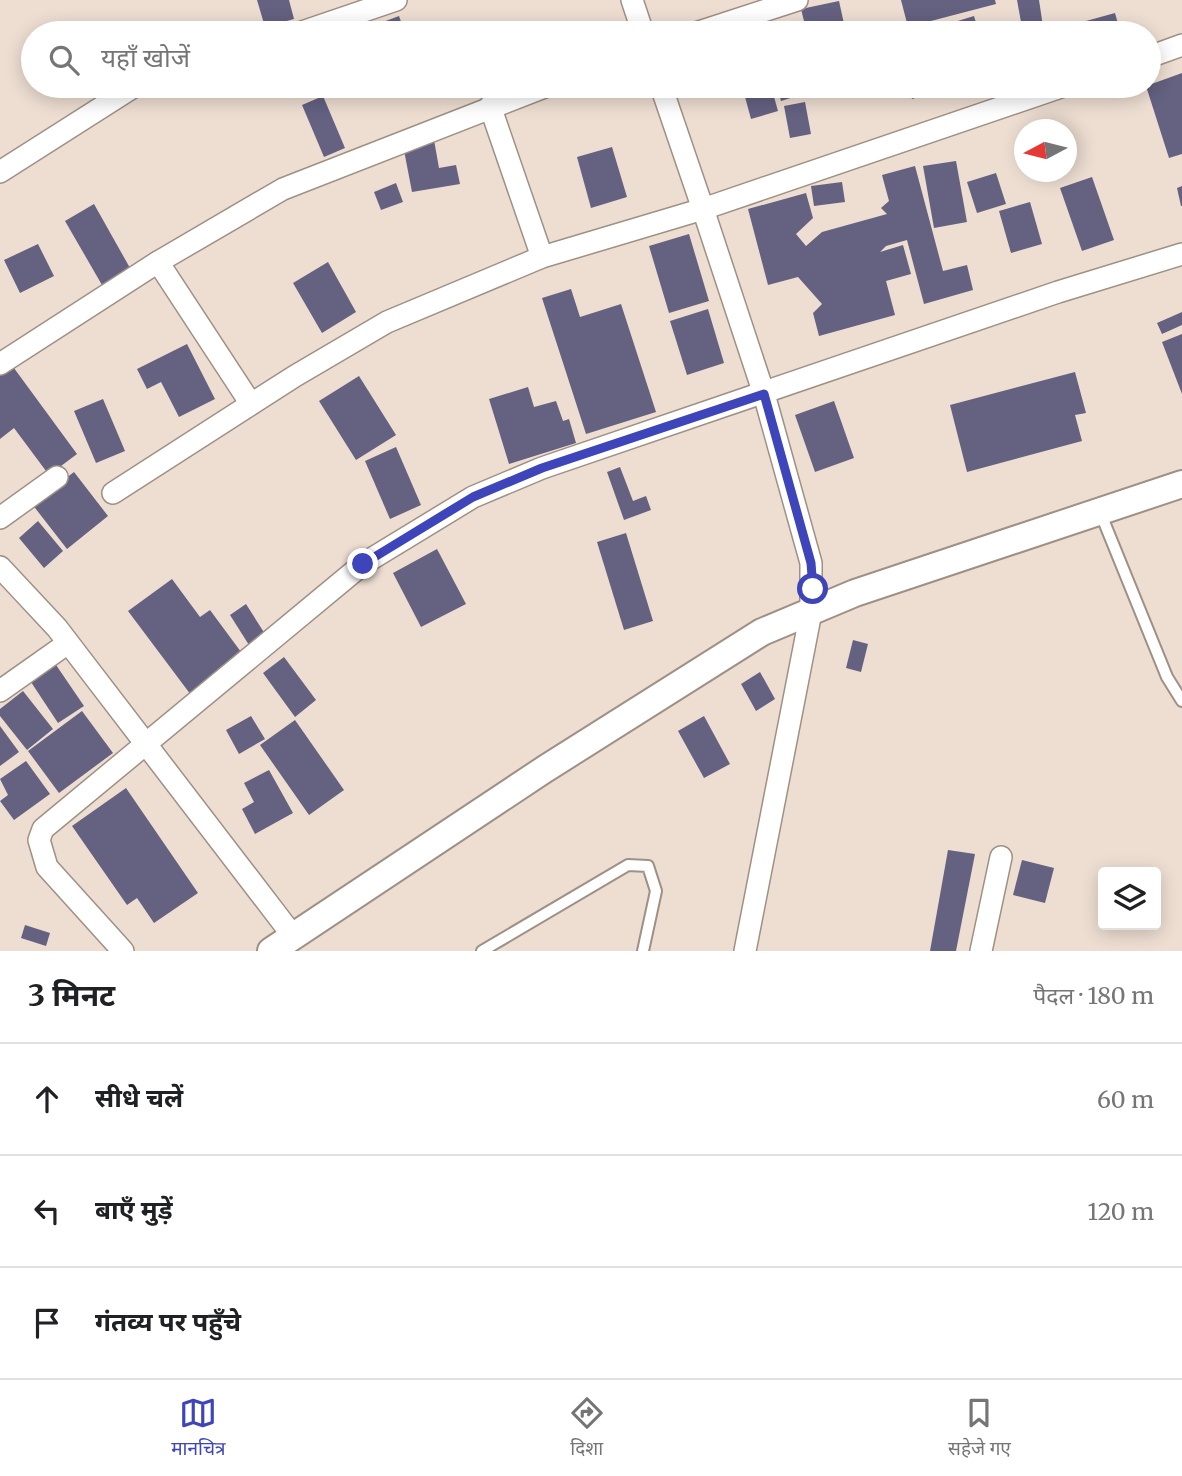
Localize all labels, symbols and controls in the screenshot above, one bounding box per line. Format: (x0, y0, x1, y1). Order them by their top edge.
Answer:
search box (21, 21, 1161, 98)
icon: search (45, 41, 83, 79)
text: यहाँ खोजें (101, 41, 190, 74)
north arrow (1014, 119, 1077, 182)
route end (347, 548, 378, 579)
route start (797, 573, 828, 604)
map controls (1098, 867, 1161, 930)
button: layers (1098, 867, 1161, 930)
text: 3 मिनट (28, 976, 115, 1014)
text: पैदल · 180 m (1033, 981, 1154, 1010)
icon: ahead (28, 1080, 66, 1118)
text: सीधे चलें (95, 1081, 183, 1114)
text: 60 m (1097, 1085, 1154, 1114)
icon: left (28, 1192, 66, 1230)
text: बाएँ मुड़ें (95, 1193, 172, 1226)
text: 120 m (1088, 1197, 1154, 1226)
icon: arrive (28, 1304, 66, 1342)
text: गंतव्य पर पहुँचे (95, 1305, 241, 1338)
tab: मानचित्र (171, 1394, 225, 1463)
tab: दिशा (568, 1394, 606, 1463)
tab: सहेजे गए (948, 1394, 1011, 1463)

